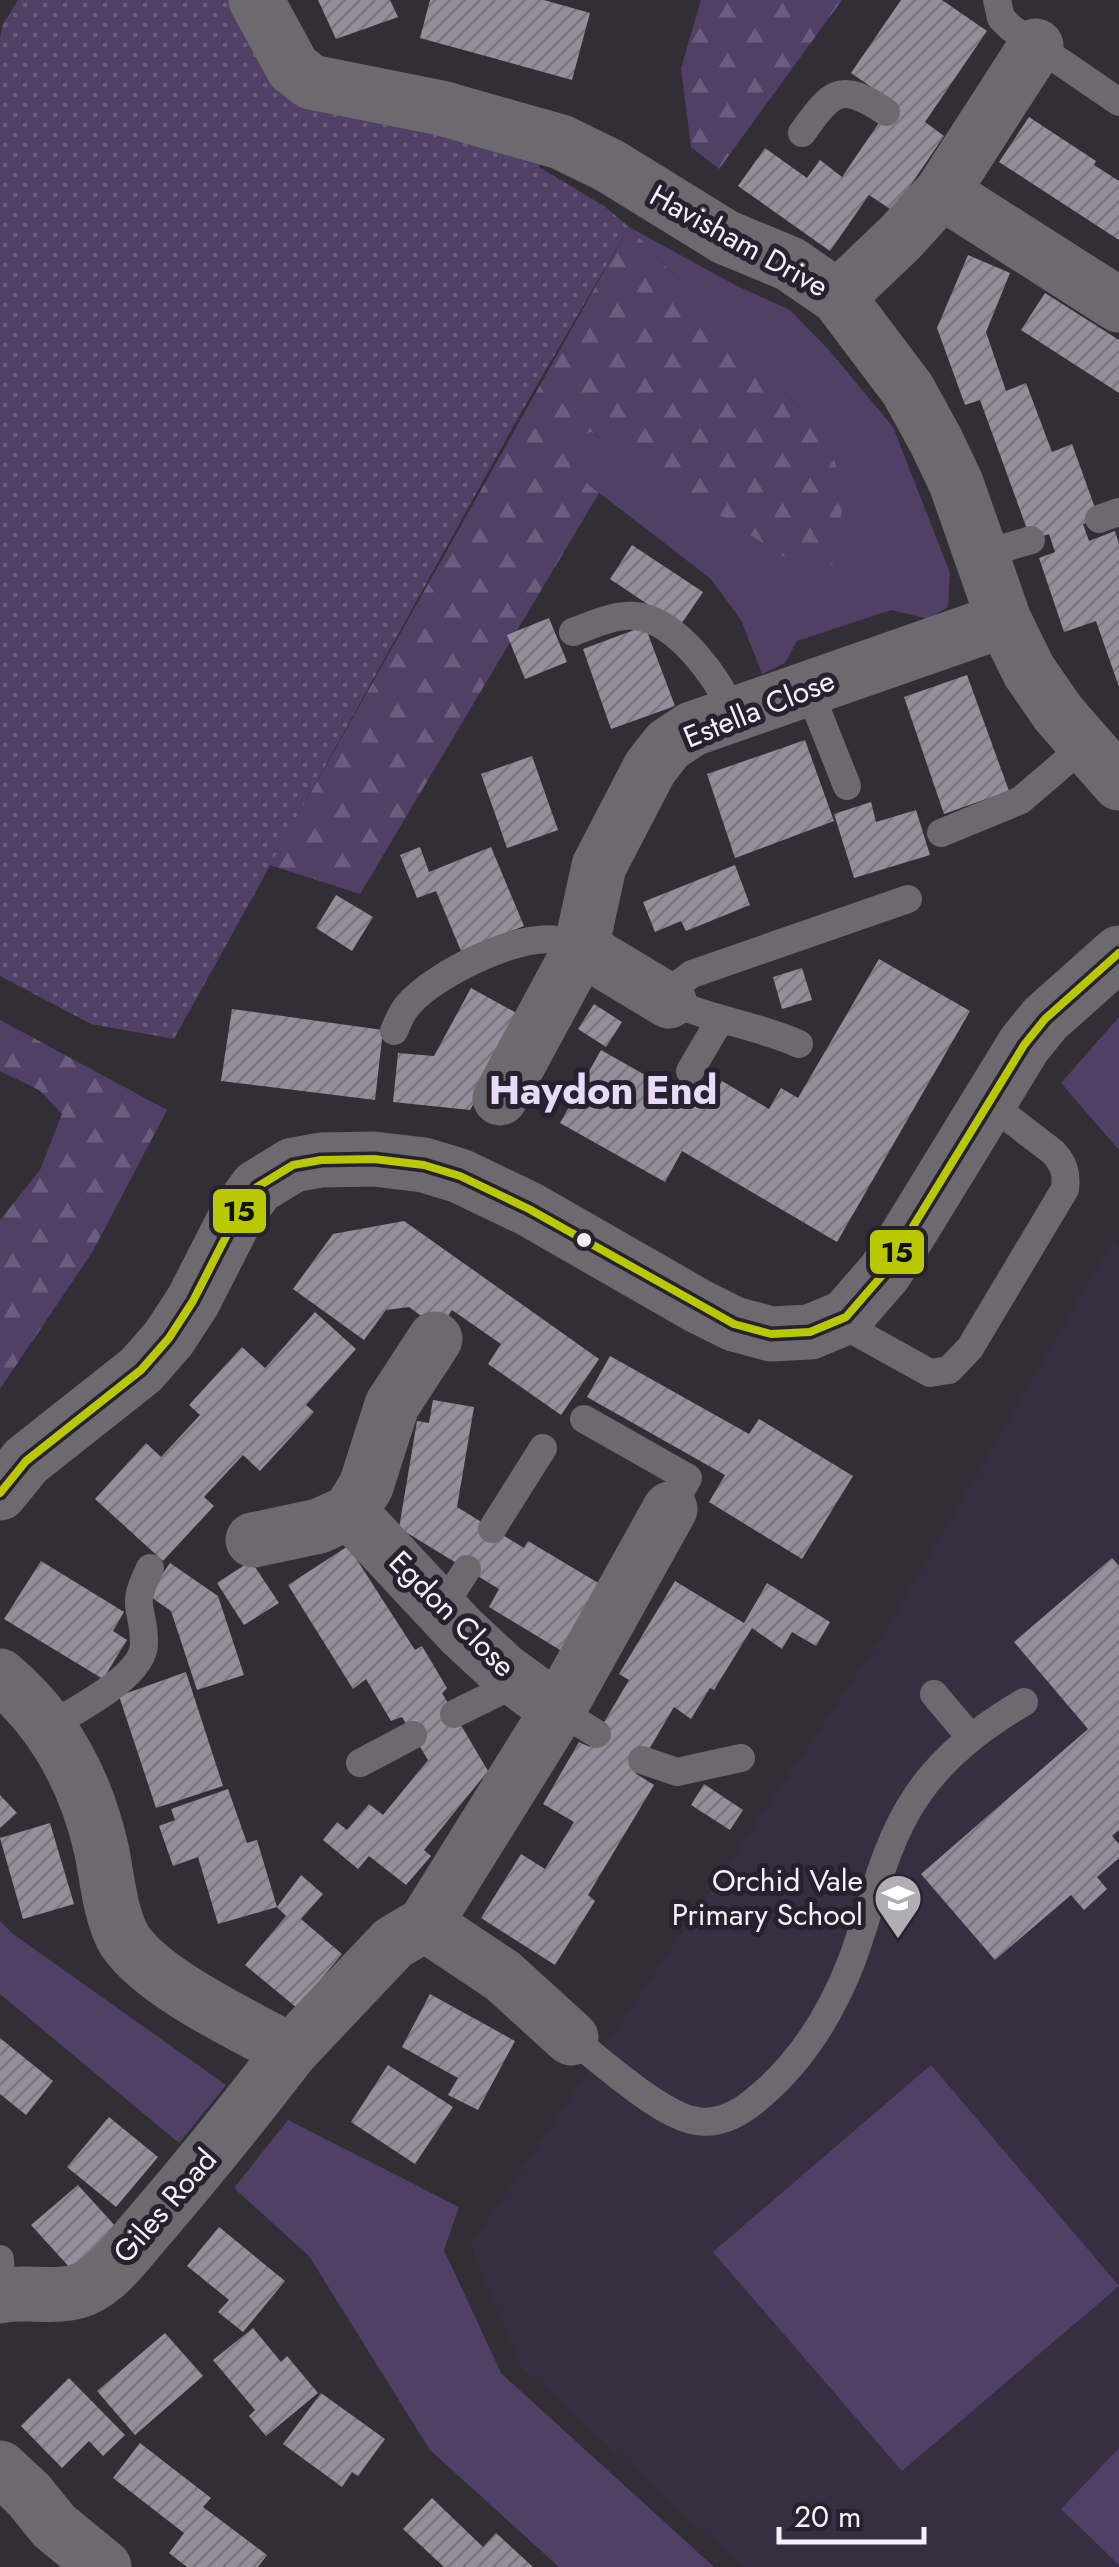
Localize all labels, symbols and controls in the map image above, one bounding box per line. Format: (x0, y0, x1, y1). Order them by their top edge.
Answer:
street label: Havisham Drive (642, 174, 836, 307)
street label: Estella Close (677, 659, 841, 758)
district label: Haydon End (489, 1061, 717, 1119)
line badge: 15 (211, 1187, 268, 1235)
text: 15 (223, 1191, 255, 1232)
line badge: 15 (868, 1228, 926, 1276)
unlabelled marker (574, 1230, 594, 1250)
text: 15 (881, 1232, 913, 1273)
street label: Egdon Close (379, 1541, 525, 1687)
place label: Orchid Vale Primary School (672, 1859, 863, 1936)
school or university icon: Orchid Vale Primary School (872, 1872, 924, 1940)
street label: Giles Road (103, 2139, 227, 2272)
scale bar (779, 2482, 924, 2544)
text: 20 m (794, 2495, 861, 2538)

